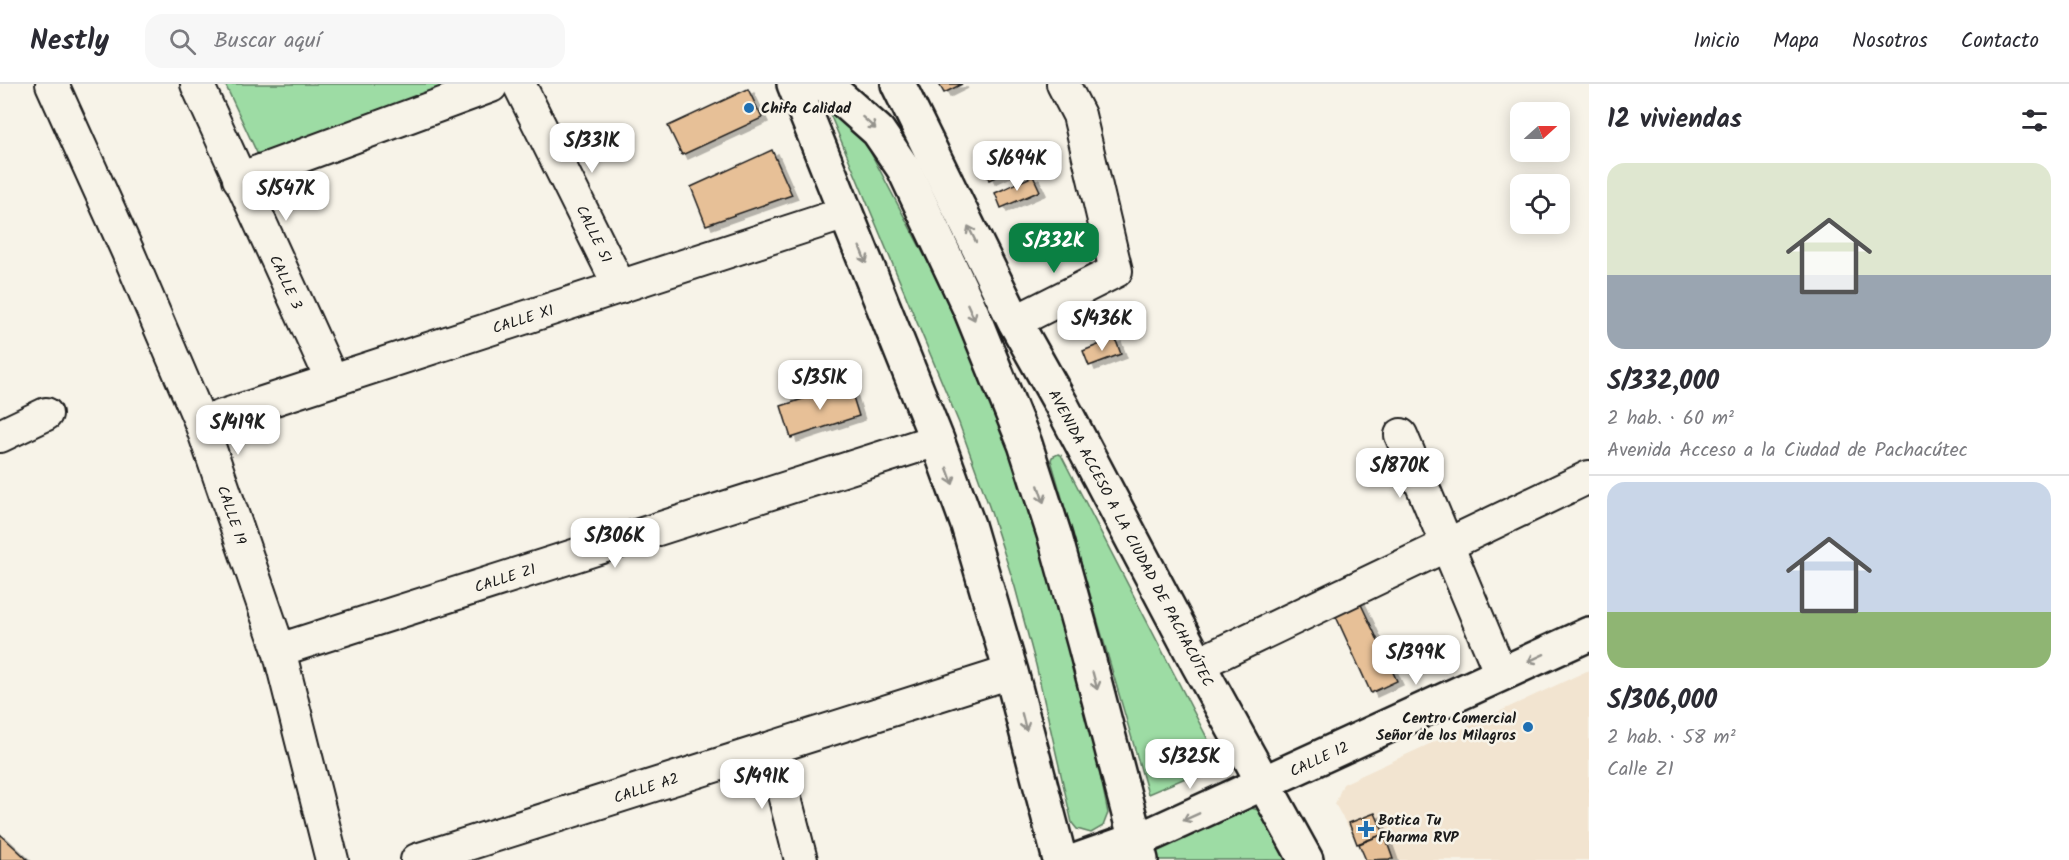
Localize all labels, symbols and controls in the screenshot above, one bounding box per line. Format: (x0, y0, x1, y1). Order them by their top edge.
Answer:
search box (145, 14, 565, 68)
text: Nestly (30, 19, 109, 64)
text: Buscar aquí (214, 24, 321, 59)
icon: search (166, 25, 199, 58)
text: Inicio (1693, 25, 1740, 58)
text: Mapa (1773, 25, 1819, 58)
text: Nosotros (1852, 25, 1928, 58)
text: Contacto (1961, 25, 2039, 58)
place label: Chifa Calidad (761, 97, 852, 121)
text: 12 viviendas (1607, 99, 1742, 141)
marker: Chifa Calidad (742, 101, 756, 115)
north arrow (1510, 102, 1570, 162)
map controls (1510, 102, 1570, 234)
icon: filters (2018, 104, 2051, 137)
one-way arrow (861, 116, 876, 130)
pin: S/331K (543, 123, 641, 174)
text: S/331K (564, 126, 620, 158)
pin: S/694K (968, 141, 1066, 192)
text: S/694K (987, 144, 1047, 176)
pin: S/547K (237, 171, 335, 222)
text: S/547K (256, 174, 316, 206)
button: locate (1510, 174, 1570, 234)
street label: CALLE 51 (569, 201, 618, 268)
icon: home (1775, 202, 1883, 310)
pin: S/332K (1005, 223, 1103, 274)
one-way arrow (966, 225, 978, 243)
text: S/332K (1023, 226, 1085, 258)
one-way arrow (858, 245, 869, 264)
street label: CALLE 3 (262, 251, 308, 314)
street label: CALLE X1 (489, 299, 557, 341)
pin: S/436K (1053, 301, 1151, 352)
one-way arrow (966, 302, 977, 320)
text: S/436K (1071, 304, 1133, 336)
pin: S/351K (771, 360, 869, 411)
text: S/332,000 (1607, 361, 1719, 403)
text: S/351K (792, 363, 848, 395)
street label: AVENIDA ACCESO A LA CIUDAD DE PACHACÚTEC (1041, 386, 1219, 691)
text: 2 hab. · 60 m² (1607, 403, 1734, 435)
pin: S/419K (189, 405, 287, 456)
text: S/419K (210, 408, 266, 440)
text: Avenida Acceso a la Ciudad de Pachacútec (1607, 435, 1968, 467)
pin: S/870K (1351, 448, 1449, 499)
text: S/870K (1370, 451, 1430, 483)
one-way arrow (945, 466, 956, 484)
street label: CALLE 19 (210, 482, 253, 549)
one-way arrow (1036, 484, 1047, 503)
pin: S/306K (566, 518, 664, 569)
text: S/306K (585, 521, 645, 553)
icon: home (1775, 521, 1883, 629)
street label: CALLE Z1 (472, 558, 539, 600)
pin: S/399K (1367, 635, 1465, 686)
text: S/399K (1386, 638, 1446, 670)
one-way arrow (1527, 653, 1545, 665)
one-way arrow (1089, 671, 1101, 690)
text: S/306,000 (1607, 680, 1717, 722)
place label: Centro Comercial Señor de los Milagros (1376, 707, 1516, 748)
one-way arrow (1019, 713, 1031, 732)
marker: Centro Comercial Señor de los Milagros (1521, 720, 1535, 734)
text: 2 hab. · 58 m² (1607, 722, 1736, 754)
street label: CALLE 12 (1286, 736, 1353, 784)
pin: S/325K (1141, 739, 1239, 790)
text: S/325K (1159, 742, 1221, 774)
text: Calle Z1 (1607, 754, 1674, 786)
pin: S/491K (713, 759, 811, 810)
text: S/491K (734, 762, 790, 794)
street label: CALLE A2 (611, 767, 682, 811)
place label: Botica Tu Fharma RVP (1378, 809, 1459, 850)
one-way arrow (1182, 812, 1201, 823)
marker: Botica Tu Fharma RVP (1359, 822, 1373, 836)

